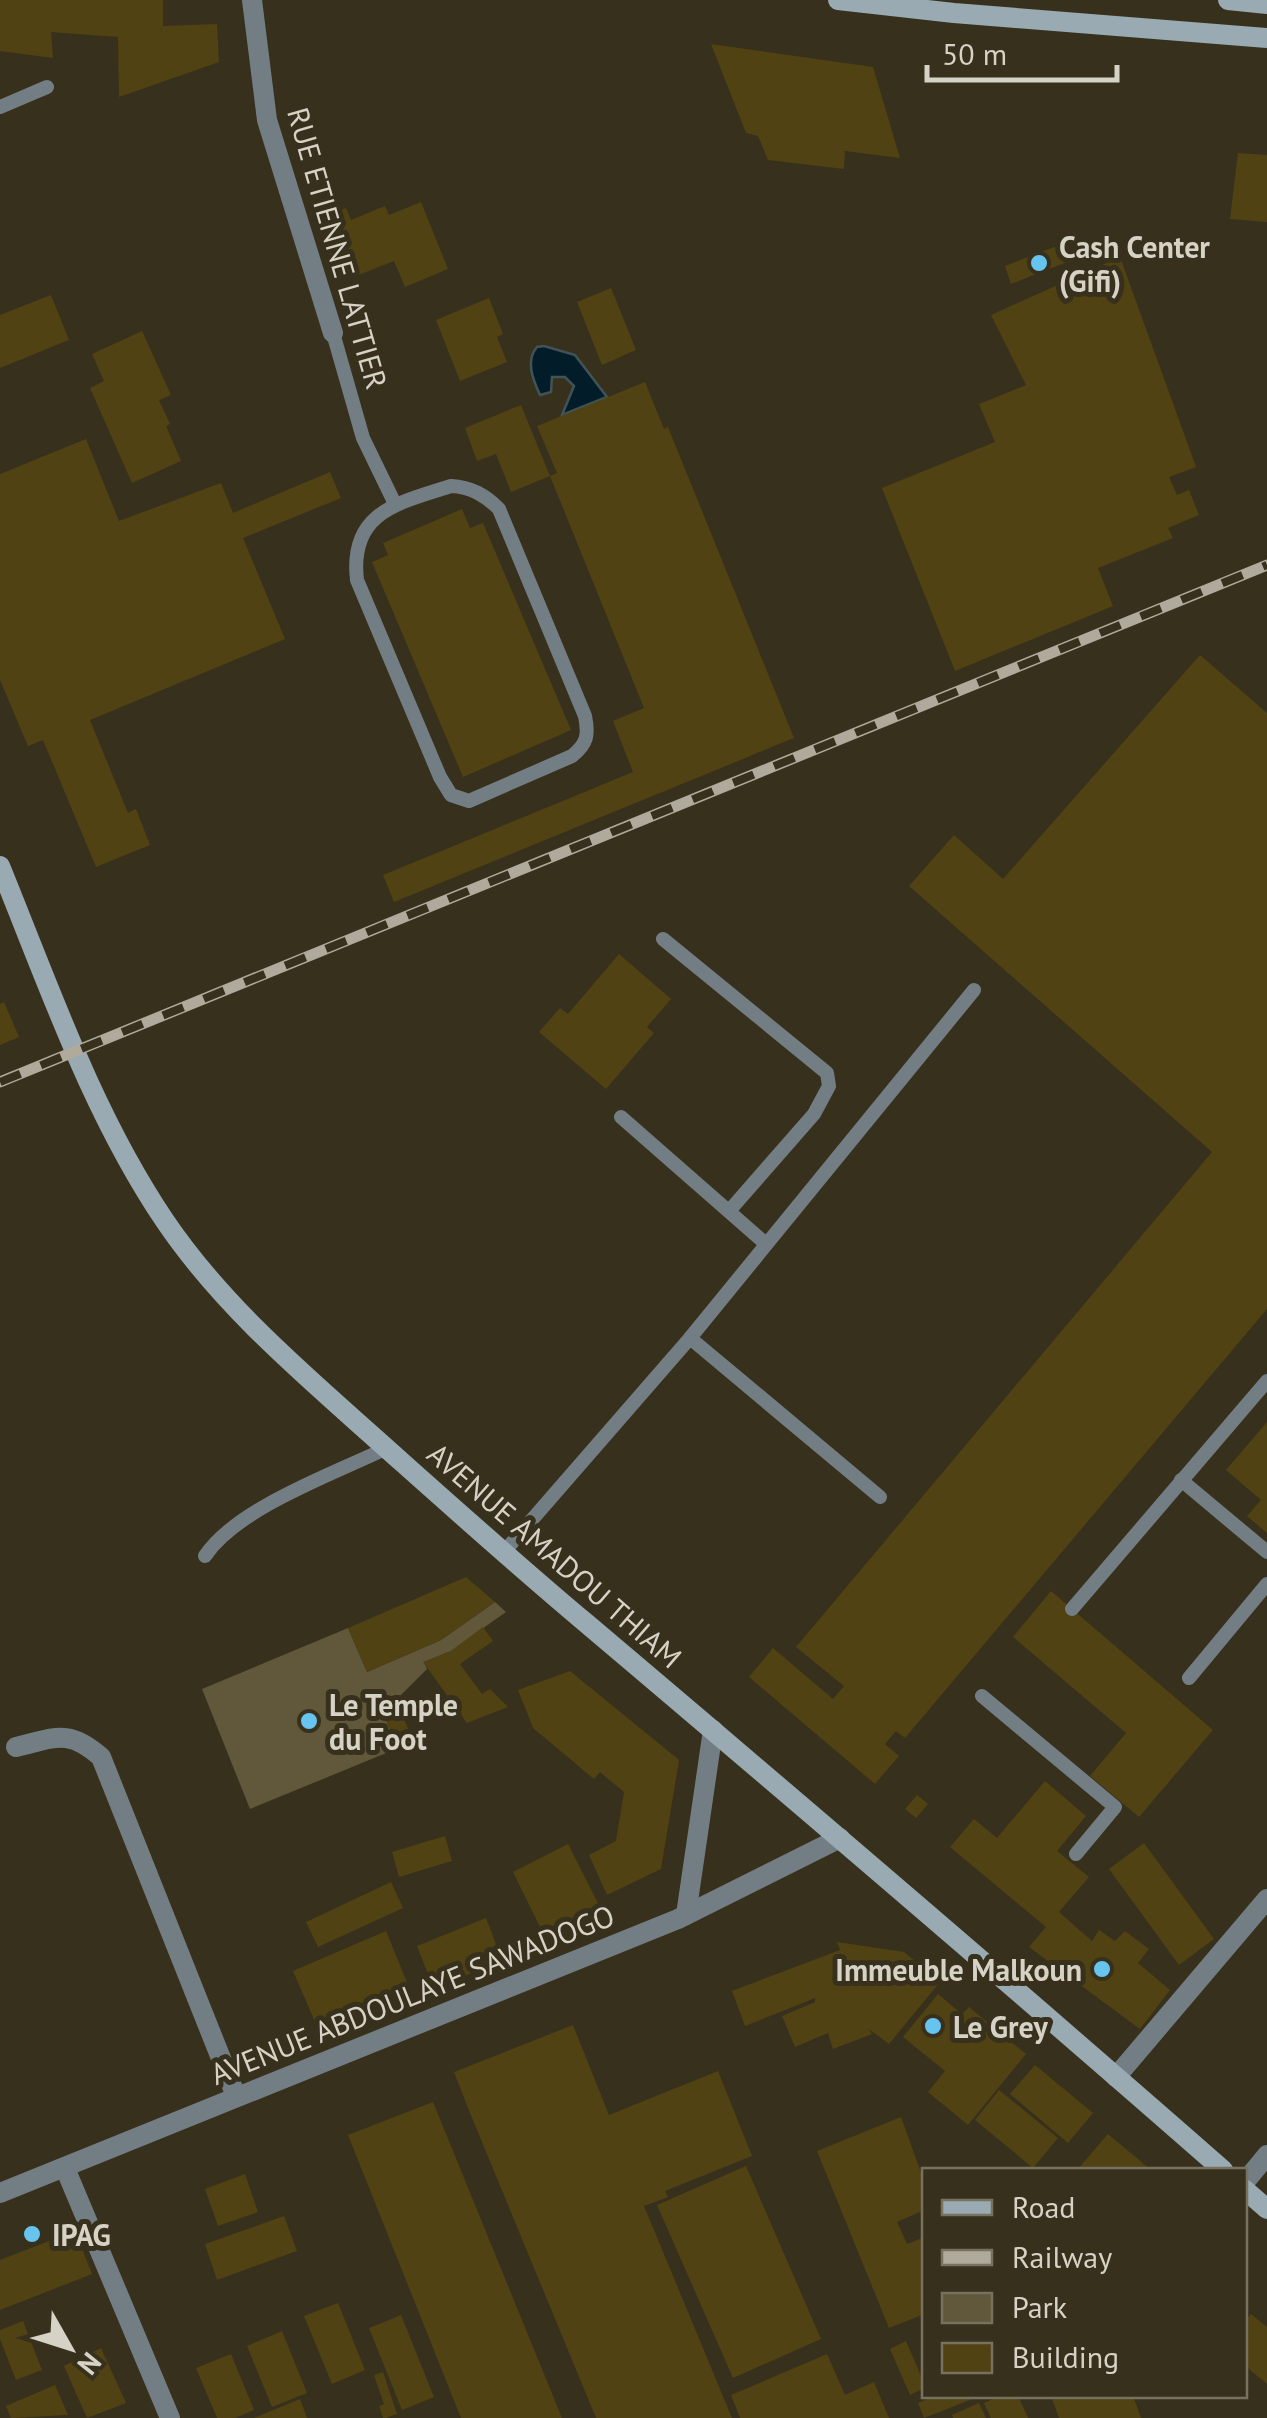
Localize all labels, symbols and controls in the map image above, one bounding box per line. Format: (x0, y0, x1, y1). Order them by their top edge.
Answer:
scale bar (927, 20, 1117, 82)
text: 50 m (942, 34, 1007, 73)
street label: RUE ETIENNE LATTIER (279, 103, 397, 393)
place label: Cash Center (Gifi) (1059, 227, 1210, 300)
marker: Cash Center (Gifi) (1028, 252, 1050, 274)
street label: AVENUE AMADOU THIAM (420, 1434, 690, 1676)
place label: Le Temple du Foot (329, 1685, 458, 1758)
marker: Le Temple du Foot (298, 1710, 320, 1732)
street label: AVENUE ABDOULAYE SAWADOGO (204, 1895, 620, 2093)
place label: Immeuble Malkoun (835, 1950, 1082, 1989)
marker: Immeuble Malkoun (1091, 1958, 1113, 1980)
place label: Le Grey (953, 2007, 1048, 2046)
marker: Le Grey (922, 2015, 944, 2037)
legend (922, 2168, 1247, 2398)
text: Road (1012, 2187, 1076, 2226)
place label: IPAG (52, 2215, 111, 2254)
marker: IPAG (21, 2223, 43, 2245)
text: Railway (1012, 2237, 1112, 2276)
text: Park (1012, 2287, 1068, 2326)
north arrow (20, 2298, 120, 2398)
text: Building (1012, 2337, 1119, 2376)
text: N (70, 2345, 110, 2383)

